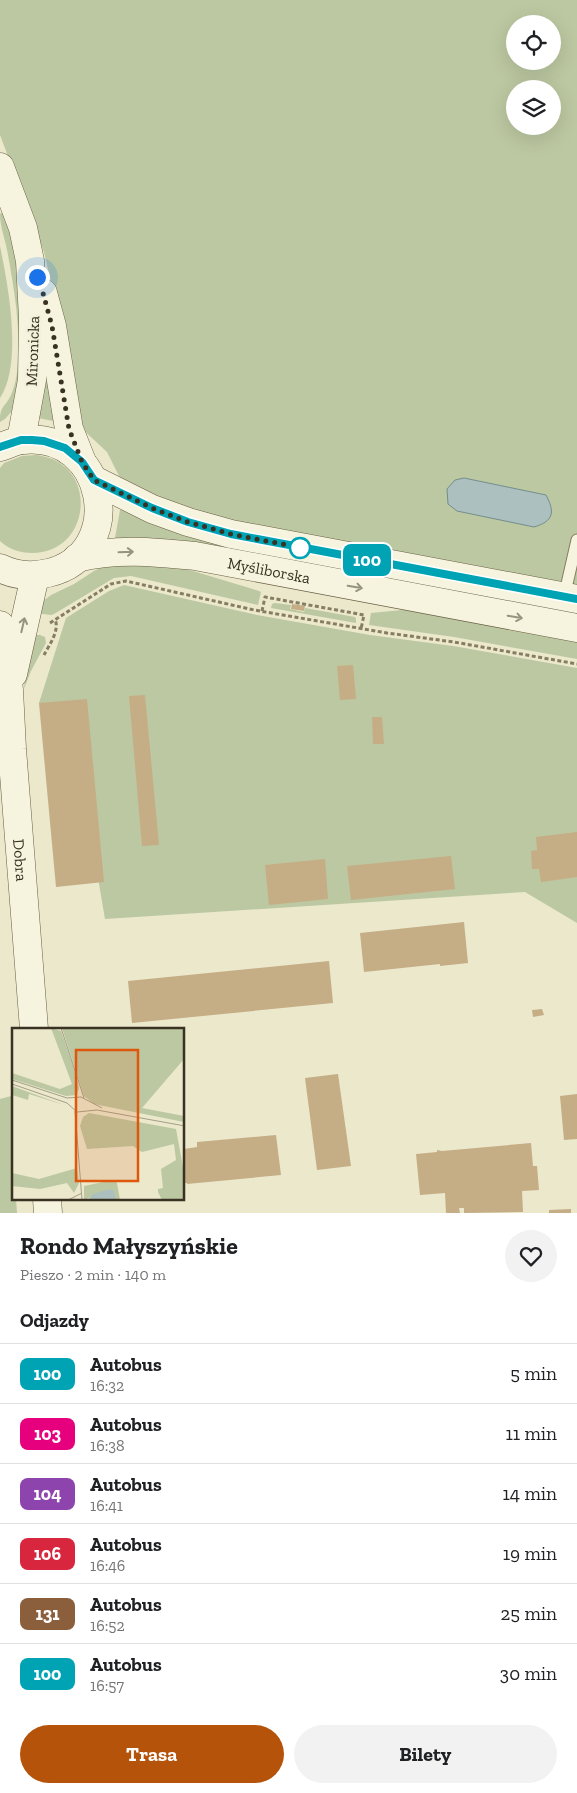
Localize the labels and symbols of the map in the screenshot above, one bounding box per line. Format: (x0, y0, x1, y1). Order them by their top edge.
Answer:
your location (25, 265, 50, 290)
street label: Mironicka (22, 315, 43, 387)
unlabelled marker (289, 537, 311, 559)
line badge: 100 (338, 544, 396, 576)
one-way arrow (117, 547, 133, 557)
street label: Myśliborska (226, 553, 312, 588)
one-way arrow (346, 583, 362, 593)
one-way arrow (506, 612, 522, 622)
one-way arrow (19, 618, 29, 634)
street label: Dobra (9, 838, 31, 882)
inset map (12, 1028, 185, 1200)

